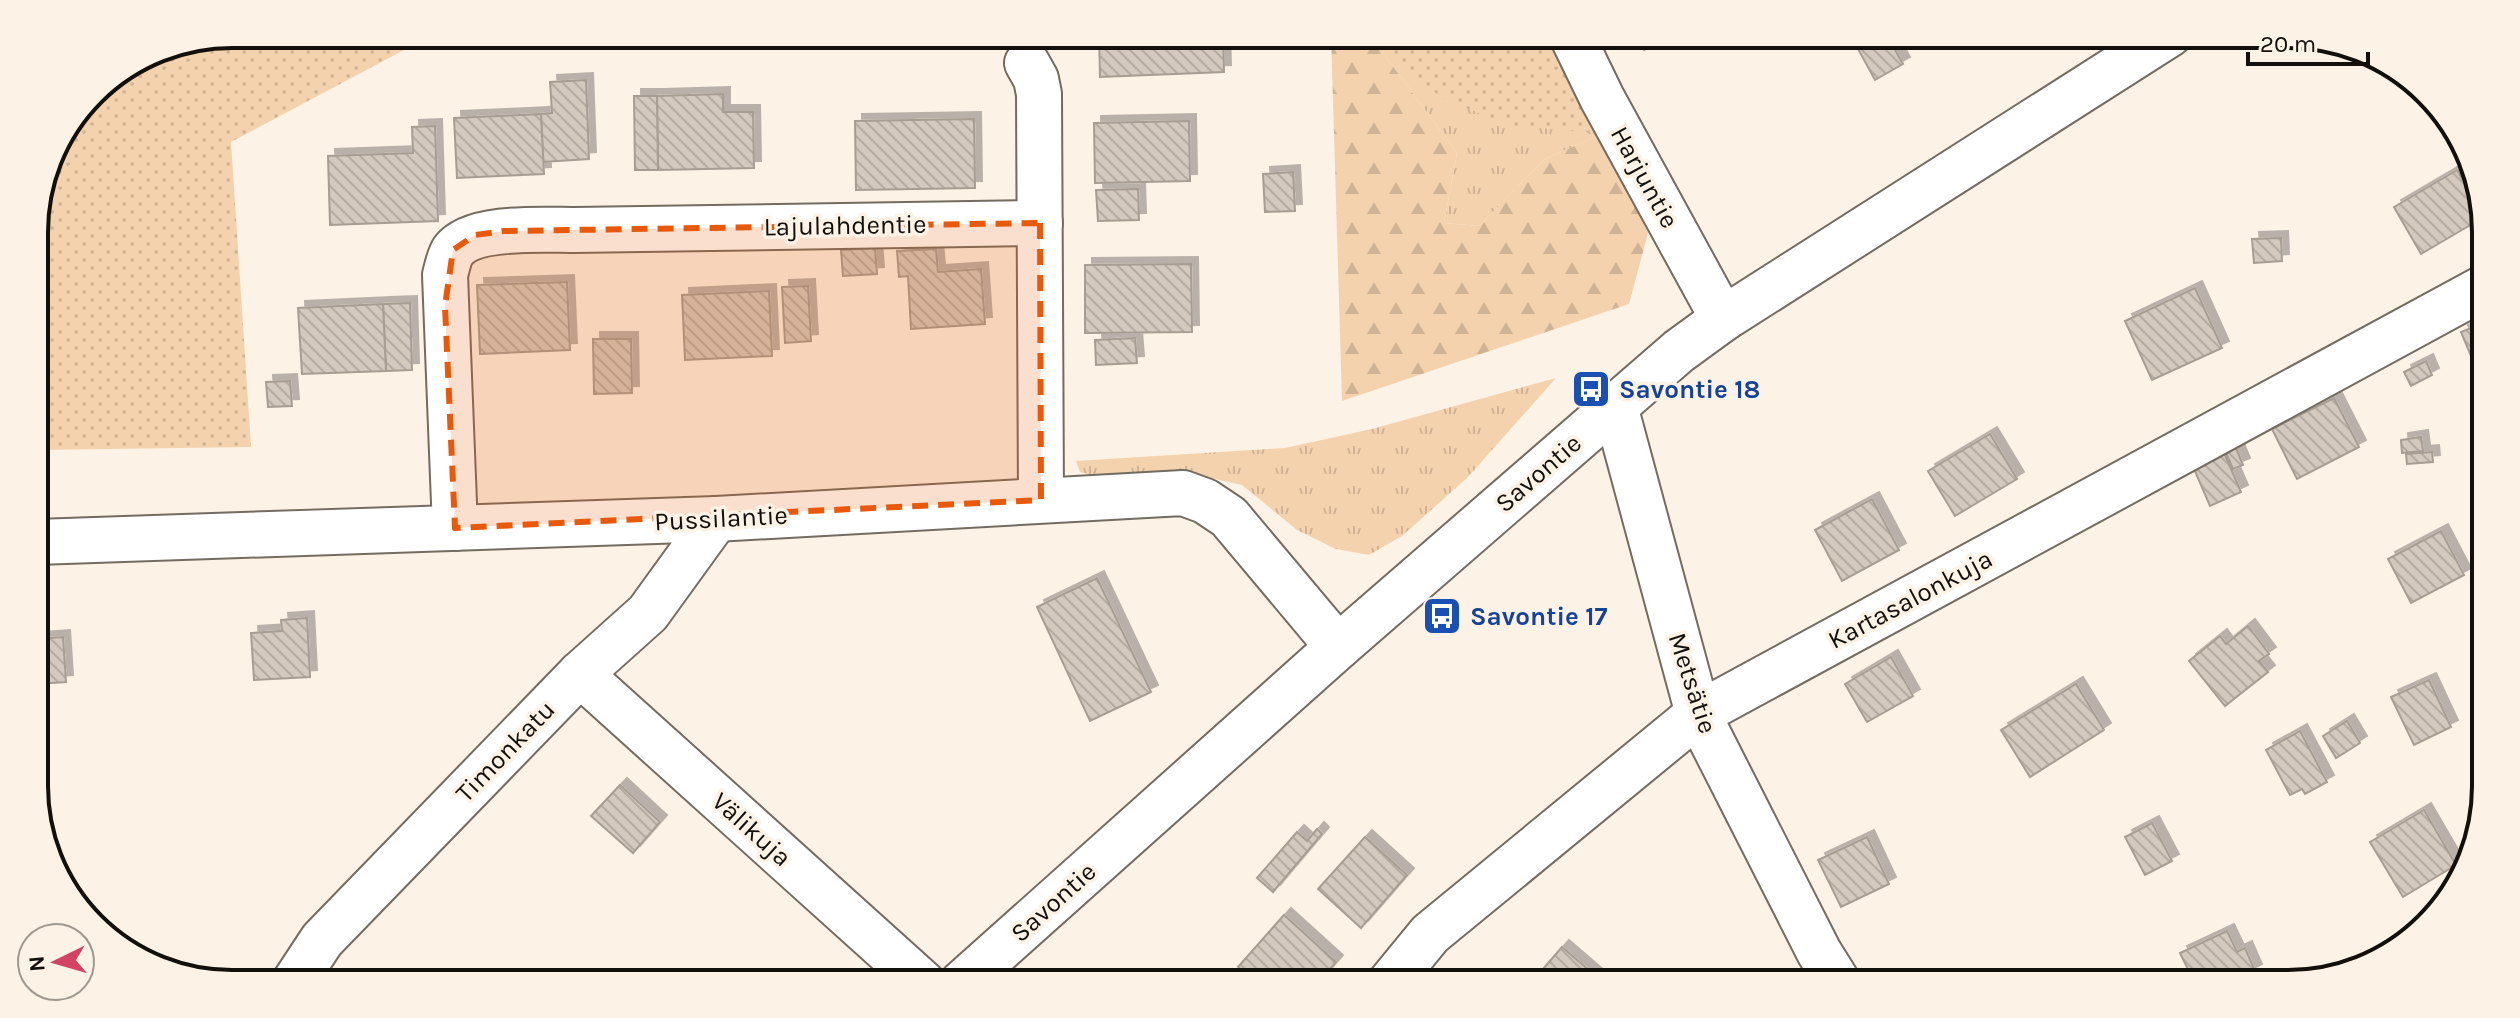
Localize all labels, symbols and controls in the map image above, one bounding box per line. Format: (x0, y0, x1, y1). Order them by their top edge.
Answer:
scale bar (2248, 16, 2368, 66)
text: 20 m (2260, 30, 2316, 58)
street label: Harjuntie (1604, 121, 1685, 234)
street label: Lajulahdentie (763, 209, 927, 242)
bus stop icon: Savontie 18 (1570, 368, 1612, 410)
place label: Savontie 18 (1619, 374, 1760, 405)
street label: Savontie (1489, 428, 1588, 519)
street label: Pussilantie (654, 500, 788, 537)
street label: Kartasalonkuja (1823, 543, 1998, 656)
bus stop icon: Savontie 17 (1421, 595, 1463, 637)
place label: Savontie 17 (1470, 601, 1608, 632)
street label: Metsätie (1662, 629, 1723, 737)
street label: Timonkatu (449, 694, 561, 809)
street label: Välikuja (706, 786, 798, 873)
street label: Savontie (1004, 856, 1102, 949)
north arrow (16, 922, 96, 1002)
text: N (23, 955, 51, 973)

